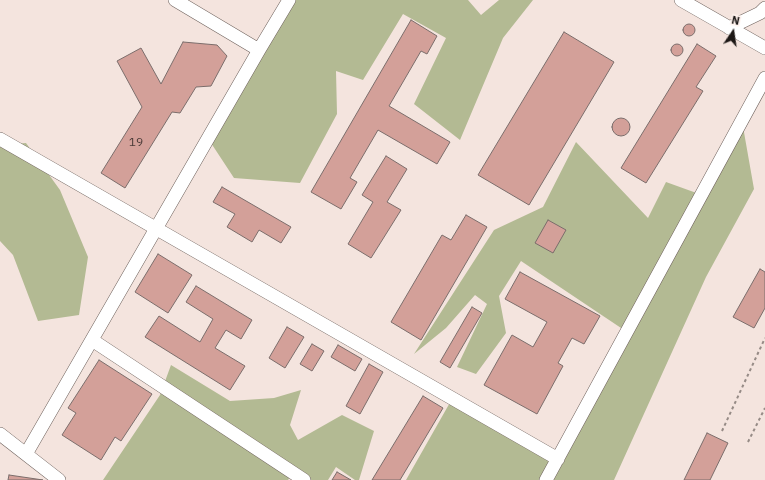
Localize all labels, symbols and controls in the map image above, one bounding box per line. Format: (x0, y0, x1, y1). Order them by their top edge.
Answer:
north arrow (713, 12, 753, 52)
text: N (730, 13, 741, 28)
house number: 19 (129, 136, 143, 150)

